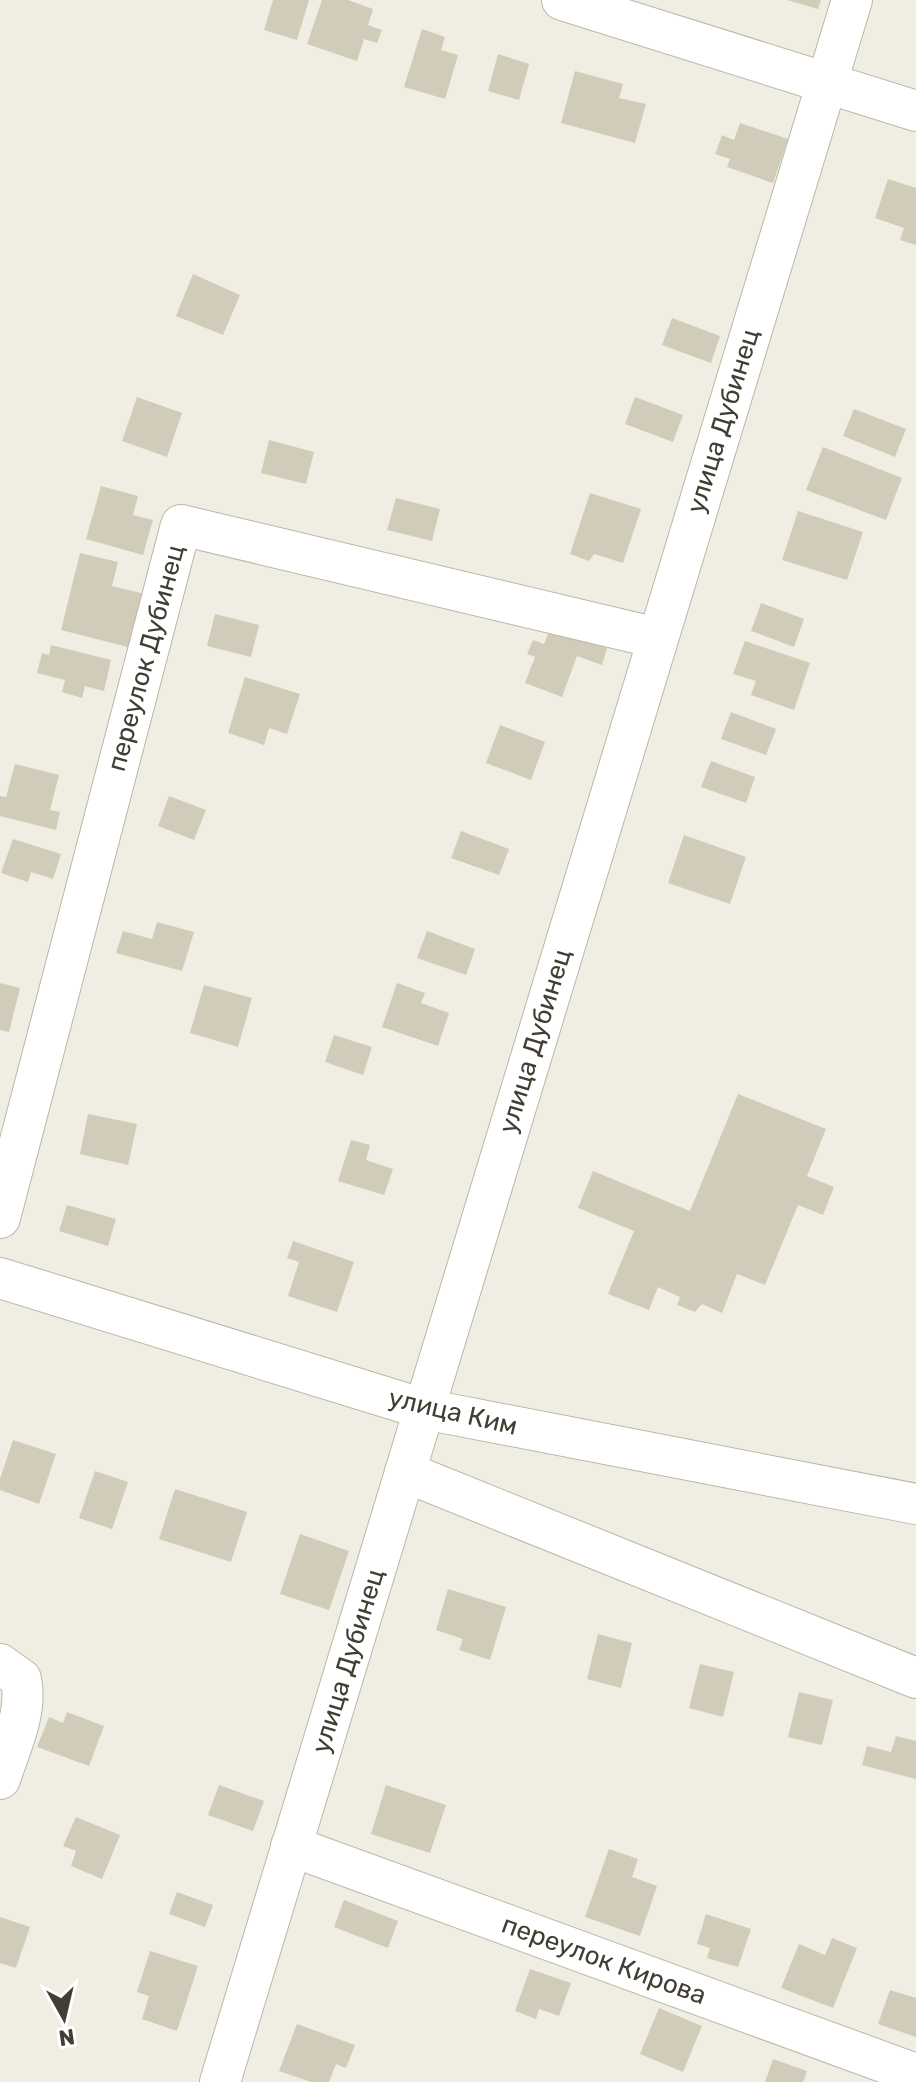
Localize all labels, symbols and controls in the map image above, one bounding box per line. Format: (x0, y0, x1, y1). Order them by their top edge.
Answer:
street label: улица Дубинец (680, 325, 766, 517)
street label: переулок Дубинец (101, 541, 191, 775)
street label: улица Дубинец (492, 945, 578, 1137)
street label: улица Ким (386, 1382, 520, 1442)
street label: улица Дубинец (305, 1565, 391, 1757)
street label: переулок Кирова (498, 1909, 710, 2011)
north arrow (24, 1978, 104, 2058)
text: N (57, 2023, 76, 2052)

